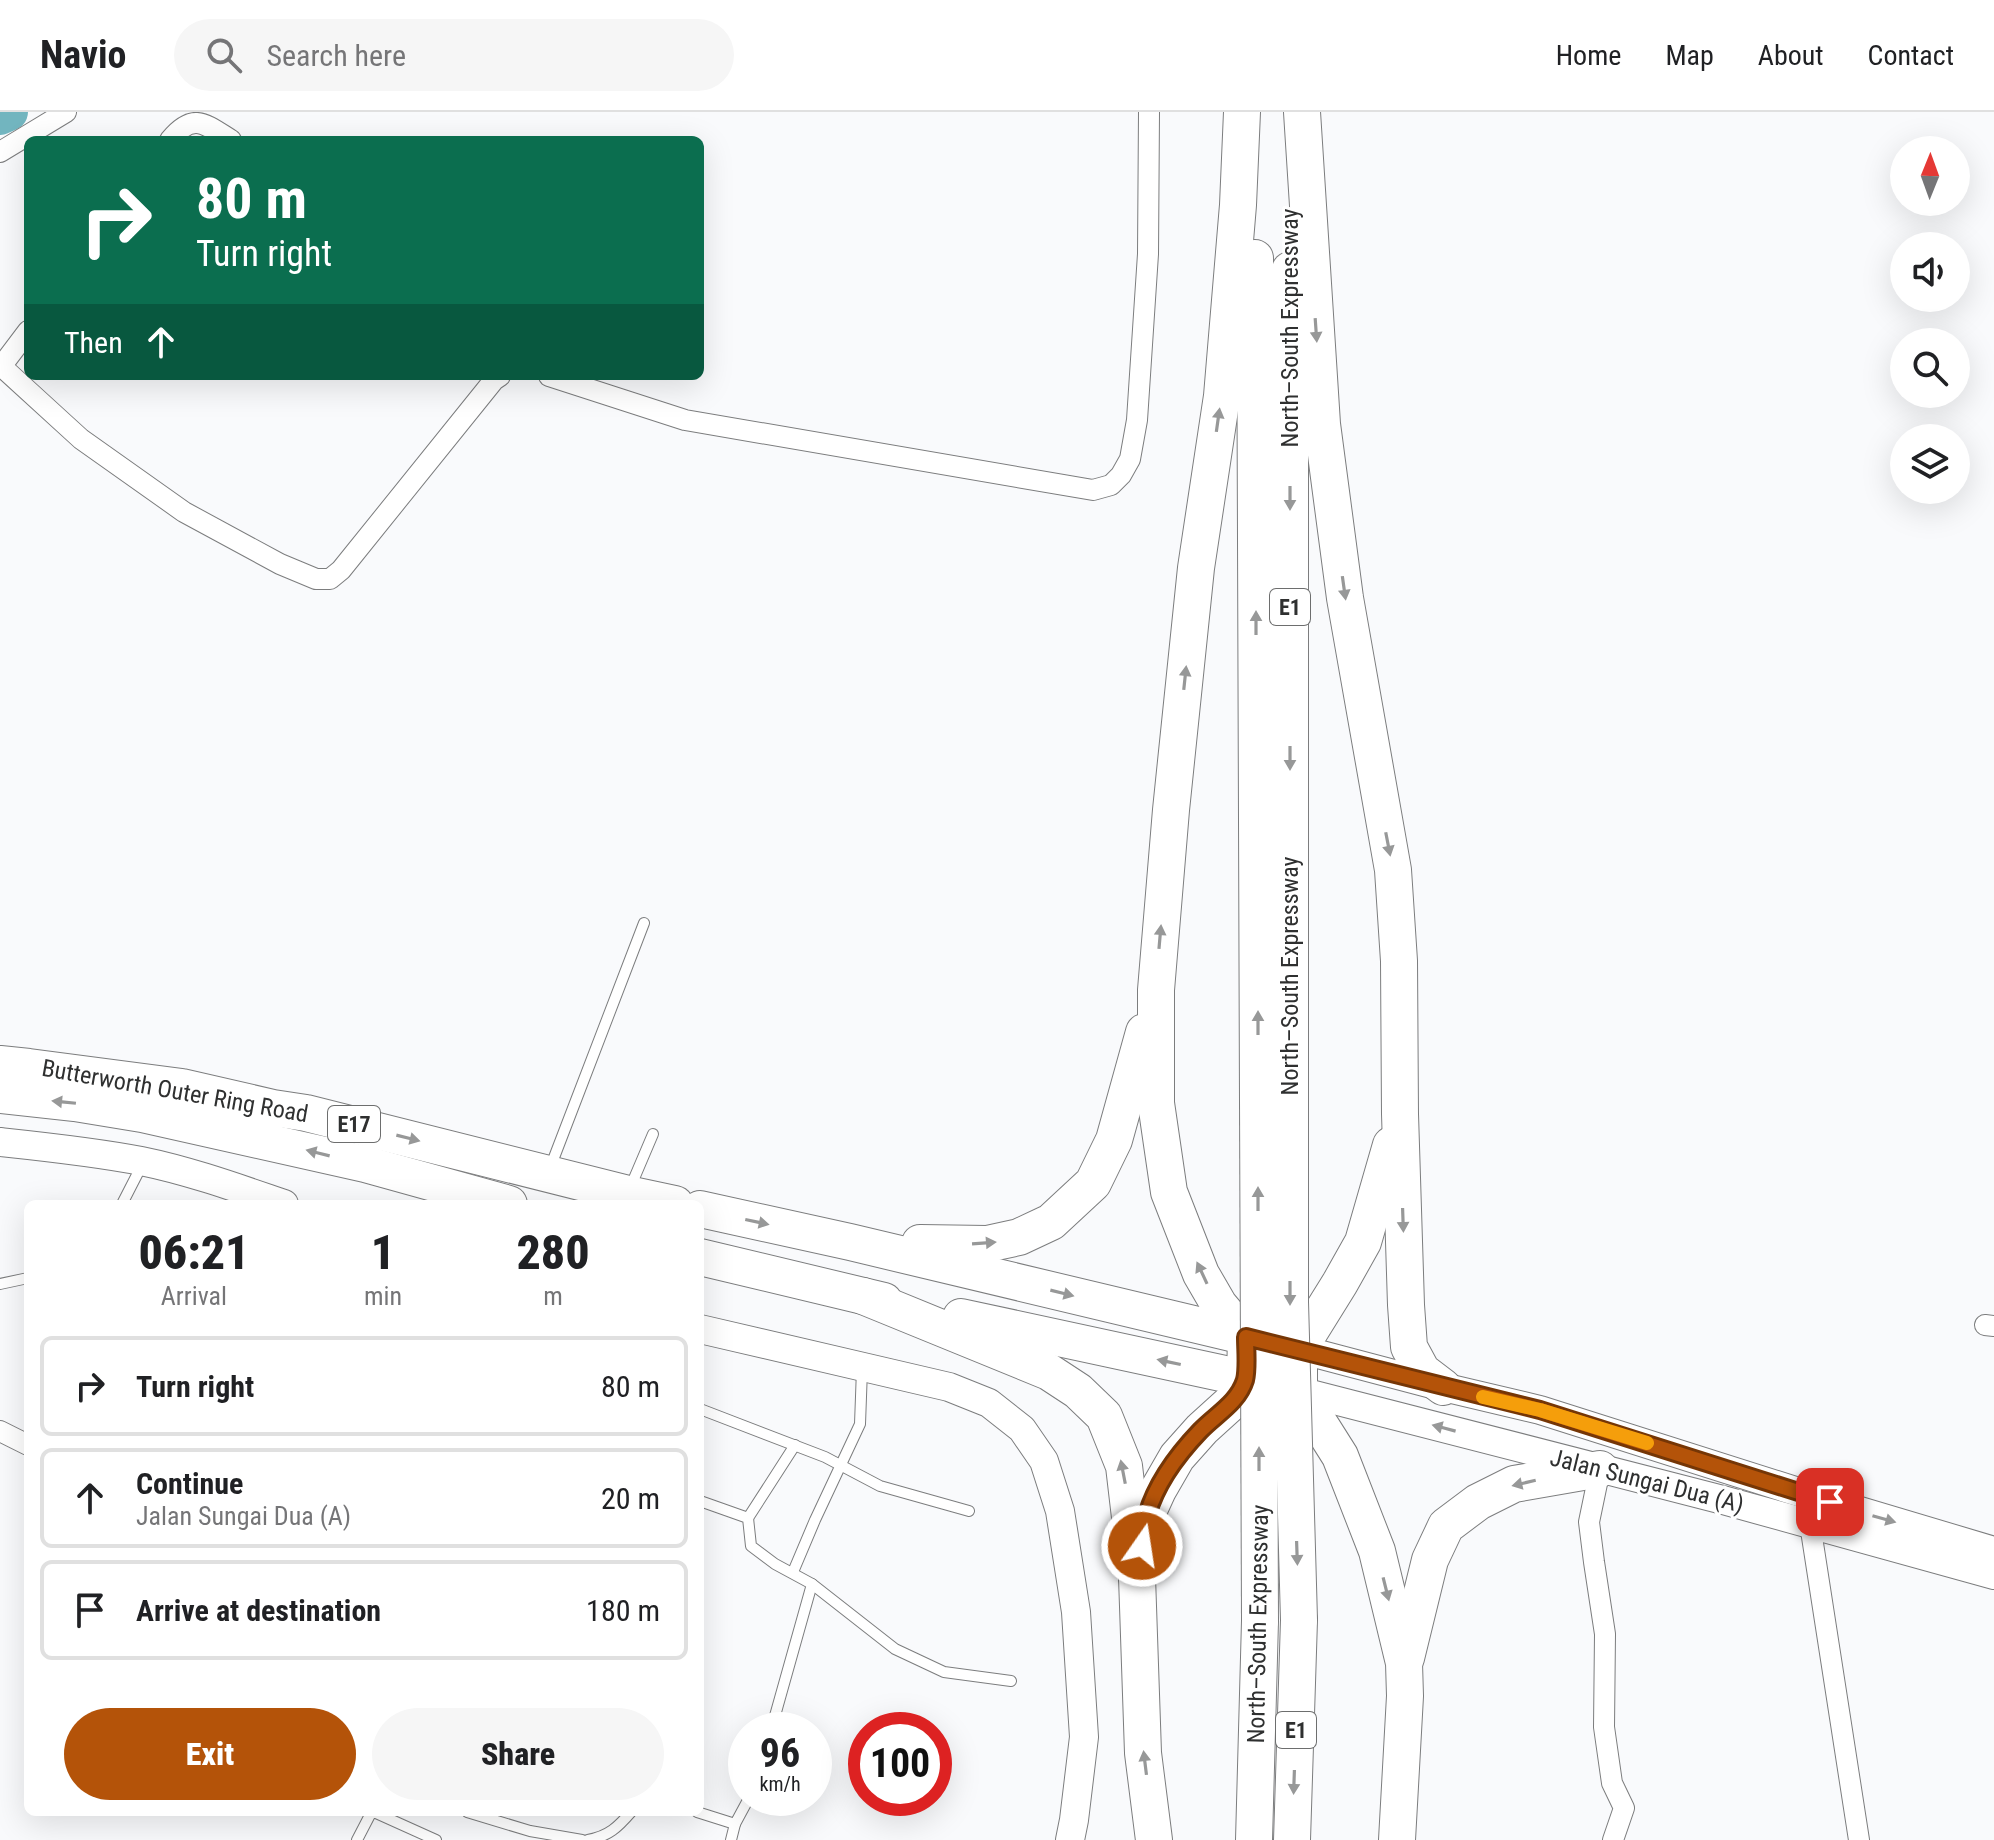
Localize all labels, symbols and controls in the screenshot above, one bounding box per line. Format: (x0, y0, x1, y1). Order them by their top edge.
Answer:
search box (174, 19, 734, 91)
text: Navio (40, 33, 126, 77)
icon: search (202, 33, 246, 77)
text: Search here (266, 38, 406, 73)
text: Home (1556, 39, 1621, 72)
text: Map (1665, 39, 1714, 72)
text: About (1758, 39, 1824, 72)
text: Contact (1868, 39, 1954, 72)
north arrow (1890, 136, 1970, 216)
map controls (1890, 136, 1970, 504)
text: 80 m (196, 166, 307, 232)
icon: right (64, 168, 168, 272)
street label: North–South Expressway (1276, 209, 1304, 447)
button: sound (1890, 232, 1970, 312)
text: Turn right (196, 233, 332, 275)
one-way arrow (1310, 318, 1323, 343)
icon: ahead (139, 320, 183, 364)
text: Then (64, 325, 123, 360)
button: search (1890, 328, 1970, 408)
one-way arrow (1212, 407, 1225, 432)
button: layers (1890, 424, 1970, 504)
one-way arrow (1284, 486, 1296, 511)
one-way arrow (1338, 576, 1351, 601)
road number: E1 (1270, 589, 1310, 625)
one-way arrow (1250, 610, 1262, 635)
one-way arrow (1178, 665, 1191, 690)
one-way arrow (1284, 746, 1296, 771)
one-way arrow (1383, 832, 1395, 857)
street label: North–South Expressway (1276, 857, 1304, 1095)
one-way arrow (1154, 924, 1167, 949)
one-way arrow (1251, 1010, 1264, 1035)
street label: Butterworth Outer Ring Road (40, 1054, 310, 1128)
one-way arrow (51, 1095, 76, 1108)
road number: E17 (328, 1106, 380, 1142)
one-way arrow (396, 1133, 421, 1145)
one-way arrow (306, 1146, 331, 1159)
one-way arrow (1252, 1186, 1264, 1211)
one-way arrow (1397, 1208, 1410, 1233)
one-way arrow (744, 1216, 769, 1229)
text: 06:21 (138, 1224, 250, 1281)
text: 1 (371, 1224, 395, 1281)
text: 280 (516, 1224, 590, 1281)
one-way arrow (972, 1236, 997, 1249)
one-way arrow (1195, 1262, 1209, 1285)
text: Arrival (161, 1281, 227, 1311)
text: min (364, 1281, 402, 1311)
text: m (543, 1281, 563, 1311)
one-way arrow (1284, 1281, 1297, 1306)
one-way arrow (1050, 1287, 1075, 1299)
one-way arrow (1157, 1355, 1182, 1368)
icon: right (68, 1364, 112, 1408)
text: Turn right (136, 1369, 254, 1404)
text: 80 m (601, 1369, 660, 1404)
one-way arrow (1431, 1422, 1456, 1434)
street label: Jalan Sungai Dua (A) (1547, 1443, 1747, 1519)
one-way arrow (1253, 1446, 1265, 1471)
one-way arrow (1117, 1459, 1129, 1484)
text: Continue (136, 1466, 243, 1501)
pin (1796, 1468, 1864, 1536)
icon: ahead (68, 1476, 112, 1520)
one-way arrow (1511, 1477, 1536, 1490)
icon: arrive (1808, 1480, 1852, 1524)
text: 20 m (601, 1481, 660, 1516)
text: Jalan Sungai Dua (A) (136, 1501, 351, 1531)
position arrow (1100, 1504, 1184, 1588)
street label: North–South Expressway (1242, 1504, 1274, 1744)
one-way arrow (1873, 1513, 1897, 1526)
one-way arrow (1291, 1541, 1304, 1566)
one-way arrow (1381, 1577, 1393, 1602)
icon: arrive (68, 1588, 112, 1632)
text: Arrive at destination (136, 1593, 381, 1628)
text: 180 m (586, 1593, 660, 1628)
button: Exit (64, 1708, 356, 1800)
button: Share (372, 1708, 664, 1800)
speed limit sign: 100 (848, 1712, 952, 1816)
road number: E1 (1276, 1712, 1316, 1748)
text: 96 (760, 1730, 800, 1777)
one-way arrow (1138, 1750, 1151, 1775)
one-way arrow (1288, 1770, 1301, 1795)
text: km/h (759, 1772, 801, 1796)

